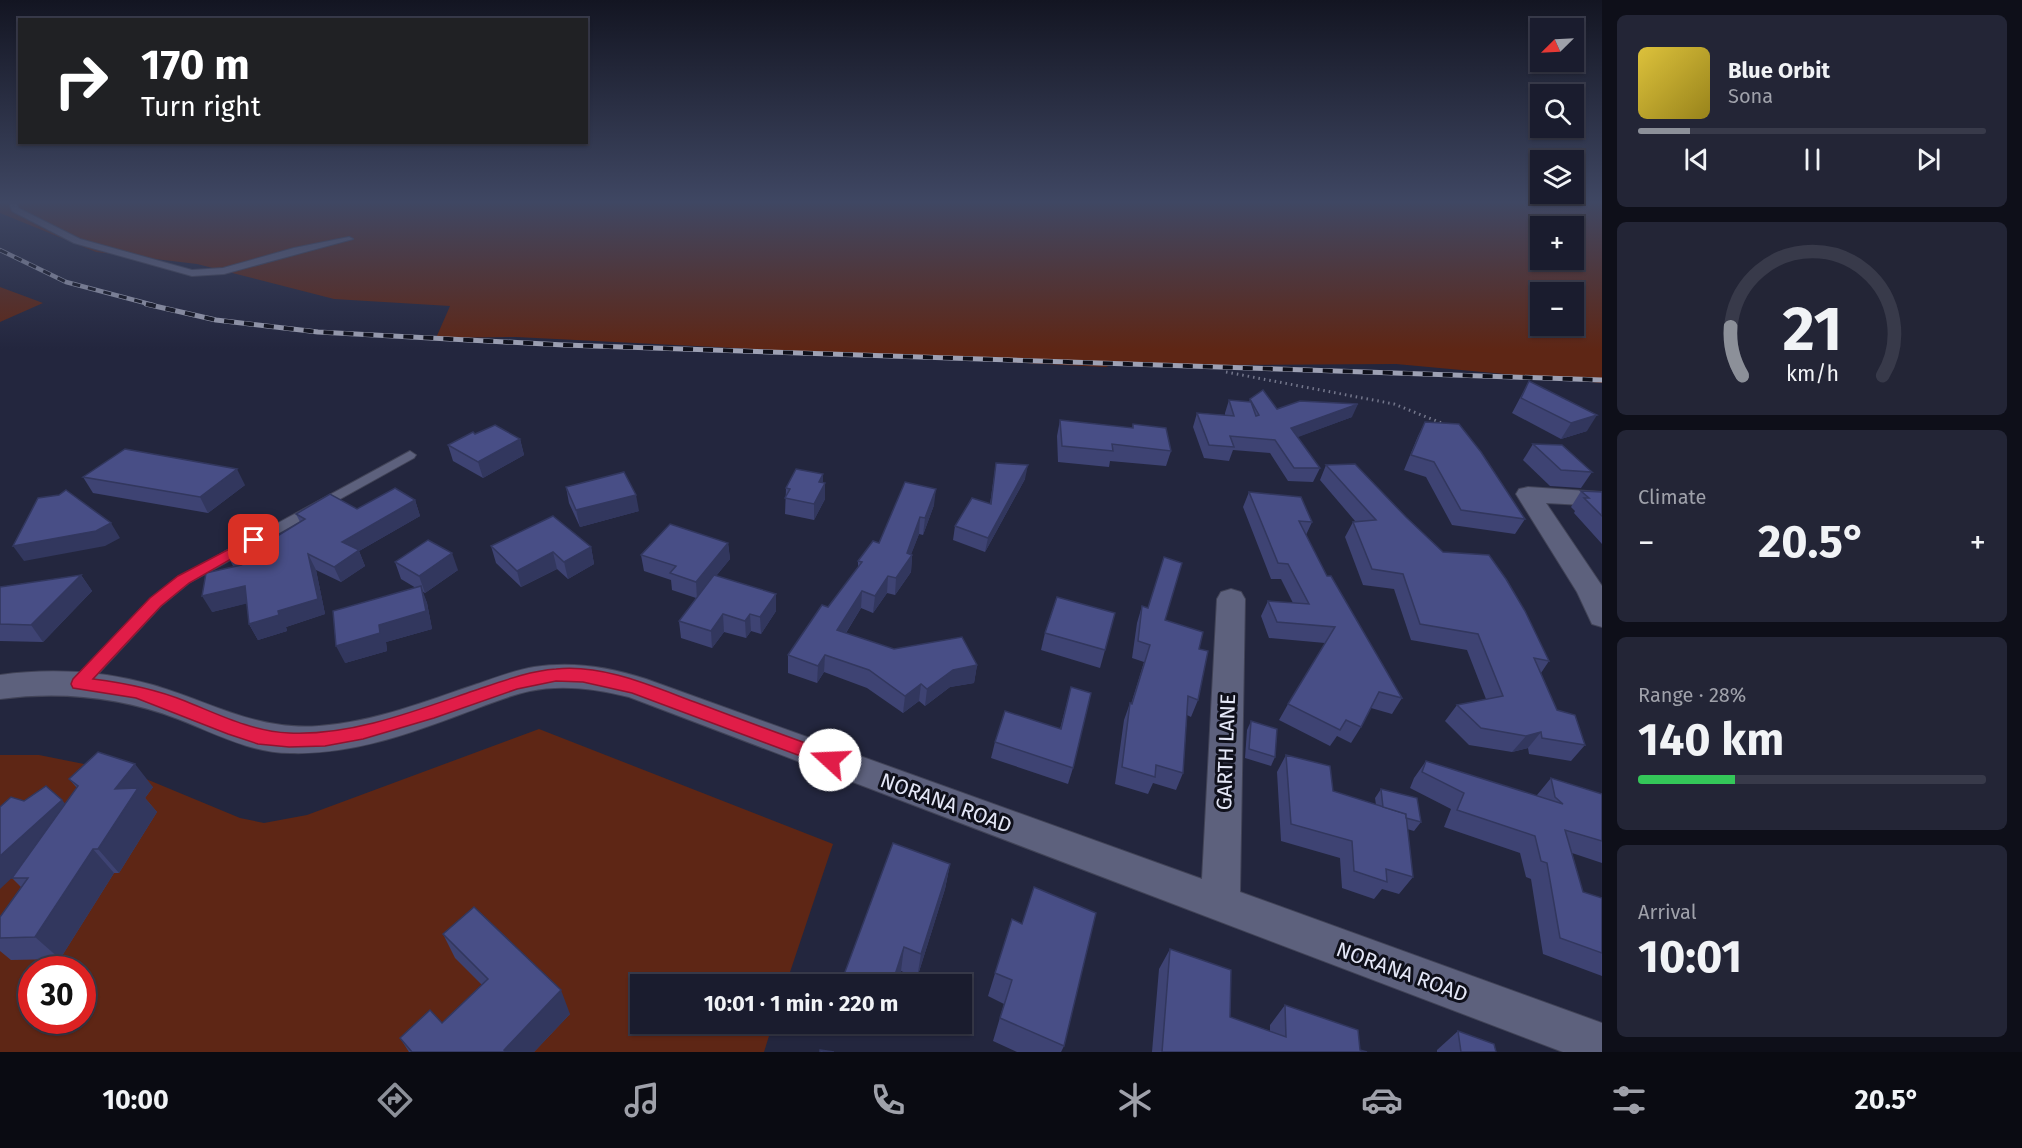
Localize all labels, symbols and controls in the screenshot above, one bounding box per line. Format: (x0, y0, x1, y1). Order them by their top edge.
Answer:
north arrow (1530, 18, 1584, 72)
map controls (1530, 18, 1584, 336)
text: 170 m (141, 40, 250, 90)
icon: right (42, 42, 120, 120)
text: Blue Orbit (1728, 57, 1830, 84)
button: search (1530, 84, 1584, 138)
text: Sona (1728, 84, 1773, 108)
text: Turn right (141, 91, 261, 123)
icon: previous (1680, 143, 1713, 176)
icon: pause (1796, 143, 1829, 176)
icon: next (1912, 143, 1945, 176)
button: layers (1530, 150, 1584, 204)
button: + (1530, 216, 1584, 270)
button: − (1530, 282, 1584, 336)
text: 21 (1782, 292, 1842, 367)
text: km/h (1785, 361, 1839, 387)
text: Climate (1638, 485, 1706, 509)
pin (228, 514, 279, 565)
text: 20.5° (1758, 515, 1866, 569)
icon: arrive (237, 523, 270, 556)
text: − (1638, 523, 1655, 563)
text: + (1970, 523, 1986, 563)
text: Range · 28% (1638, 683, 1746, 707)
street label: GARTH LANE (1211, 693, 1241, 811)
text: 140 km (1638, 713, 1784, 767)
position arrow (798, 728, 862, 792)
street label: NORANA ROAD (877, 767, 1015, 839)
text: Arrival (1638, 900, 1697, 924)
text: 10:01 (1638, 930, 1742, 984)
street label: NORANA ROAD (1333, 936, 1471, 1008)
speed limit sign: 30 (18, 956, 96, 1034)
text: 10:01 · 1 min · 220 m (704, 990, 898, 1017)
icon: directions (374, 1079, 416, 1121)
icon: music (621, 1079, 663, 1121)
icon: phone (867, 1079, 909, 1121)
icon: climate (1114, 1079, 1156, 1121)
icon: car (1361, 1079, 1403, 1121)
icon: filters (1608, 1079, 1650, 1121)
text: 10:00 (102, 1084, 169, 1116)
text: 20.5° (1855, 1084, 1920, 1116)

